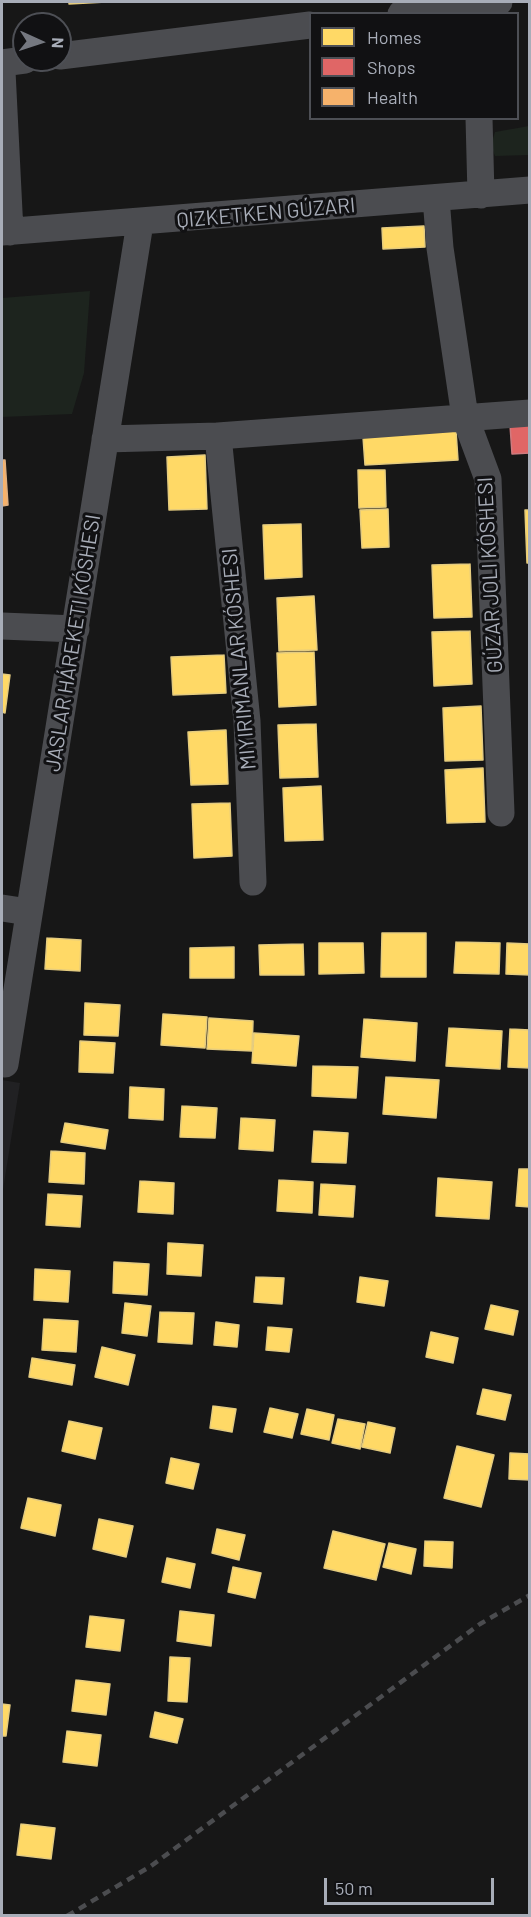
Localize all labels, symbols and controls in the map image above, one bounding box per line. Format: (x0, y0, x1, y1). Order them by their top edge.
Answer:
north arrow (12, 12, 72, 72)
legend (309, 12, 519, 120)
text: Homes (367, 26, 421, 48)
text: N (49, 37, 68, 49)
text: Shops (367, 56, 416, 78)
text: Health (367, 86, 418, 108)
street label: QIZKETKEN GÚZARI (175, 193, 357, 233)
street label: GÚZAR JOLI KÓSHESI (472, 476, 508, 674)
street label: JASLAR HÁREKETI KÓSHESI (40, 513, 106, 773)
street label: MIYIRIMANLAR KÓSHESI (217, 547, 261, 771)
scale bar (327, 1866, 496, 1904)
text: 50 m (335, 1877, 373, 1899)

